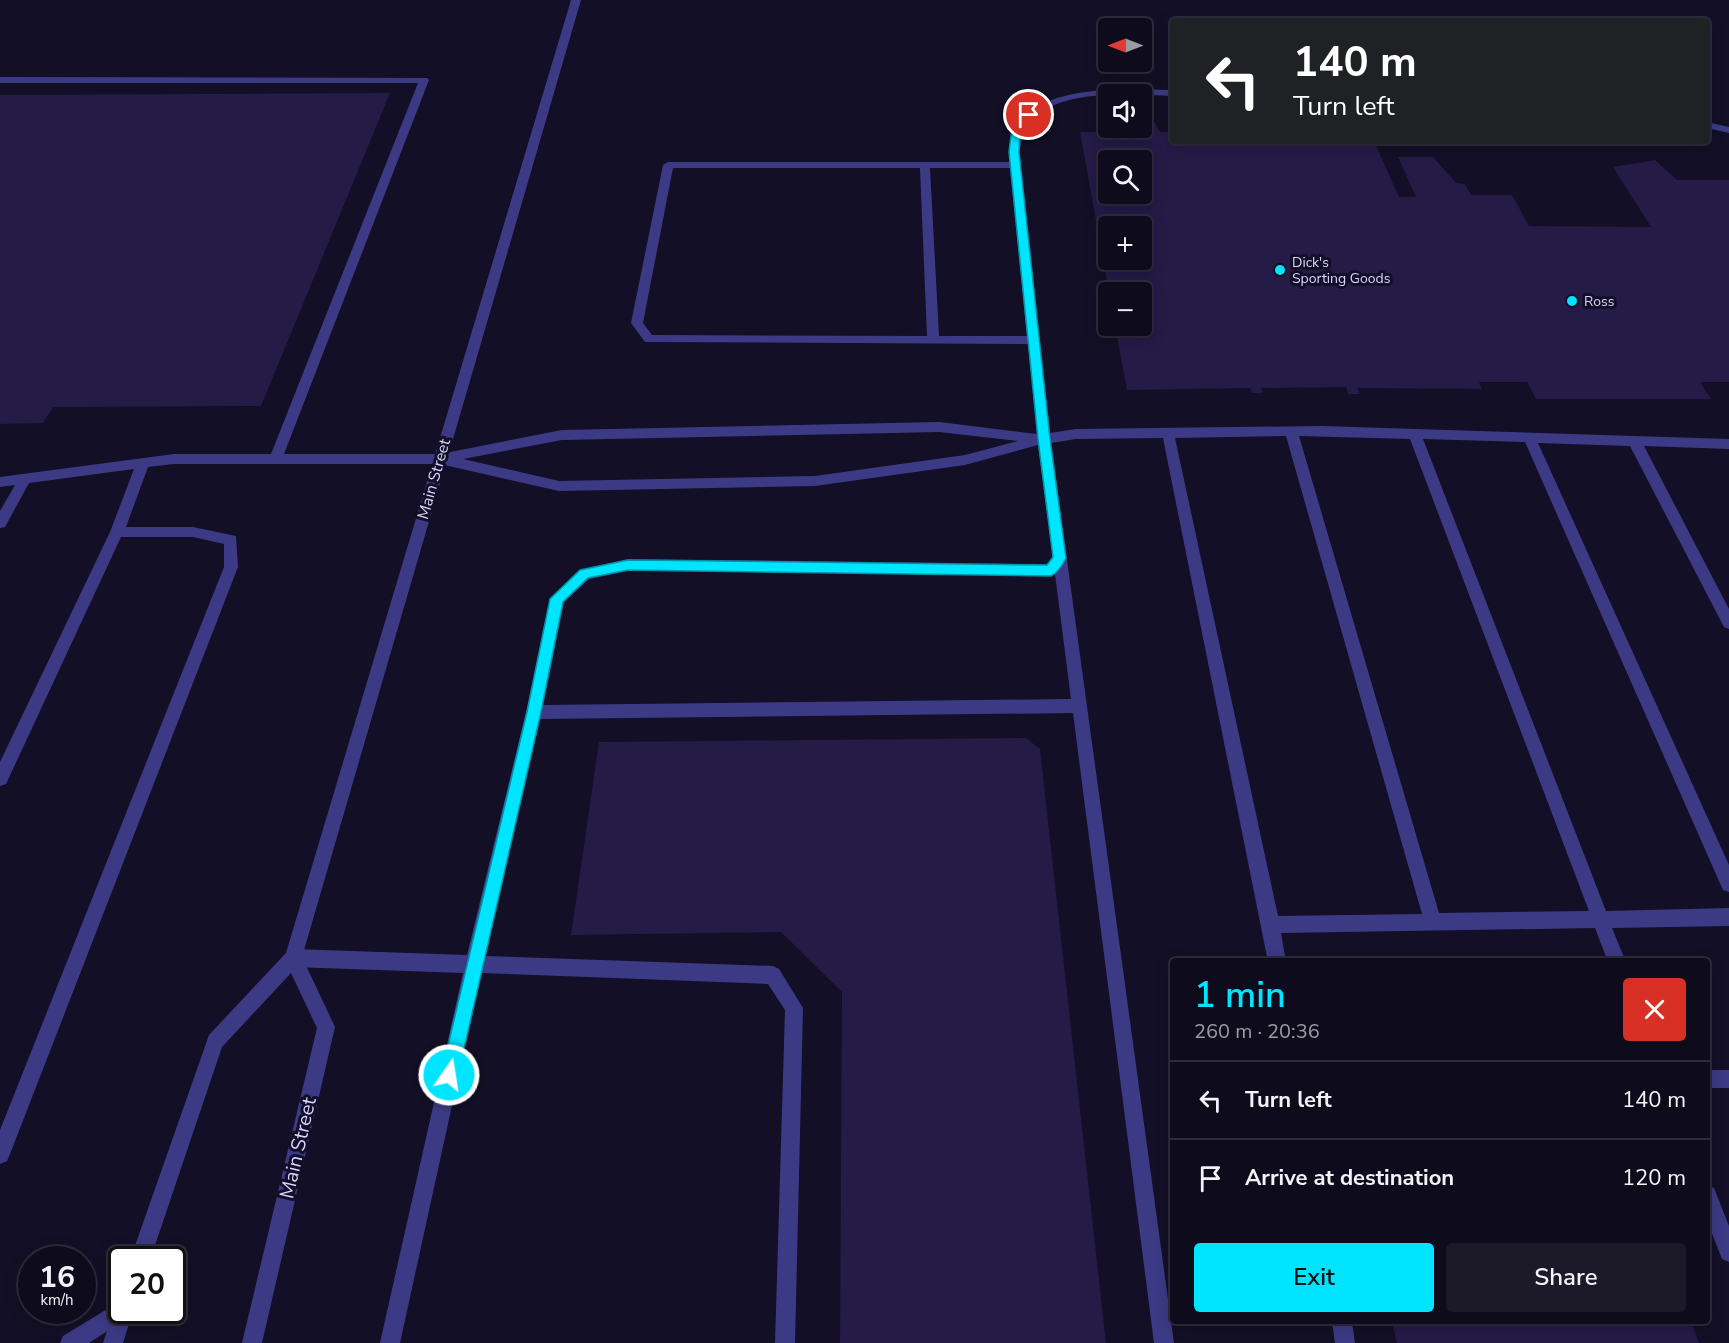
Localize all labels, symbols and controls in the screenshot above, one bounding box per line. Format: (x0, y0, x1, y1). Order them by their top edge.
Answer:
north arrow (1098, 18, 1152, 72)
map controls (1098, 18, 1152, 336)
text: 140 m (1293, 34, 1417, 91)
icon: left (1194, 42, 1272, 120)
button: sound (1098, 84, 1152, 138)
text: Turn left (1293, 88, 1394, 125)
pin (1003, 89, 1054, 140)
icon: arrive (1012, 98, 1045, 131)
button: search (1098, 150, 1152, 204)
button: + (1098, 216, 1152, 270)
place label: Dick's Sporting Goods (1292, 253, 1391, 288)
marker: Dick's Sporting Goods (1273, 263, 1287, 277)
button: − (1098, 282, 1152, 336)
place label: Ross (1584, 292, 1615, 311)
marker: Ross (1565, 294, 1579, 308)
street label: Main Street (412, 436, 456, 522)
text: 1 min (1194, 971, 1286, 1020)
button: close (1623, 978, 1686, 1041)
text: 260 m · 20:36 (1194, 1018, 1320, 1045)
position arrow (417, 1043, 481, 1107)
icon: left (1194, 1084, 1227, 1117)
text: Turn left (1245, 1085, 1332, 1115)
text: 140 m (1622, 1085, 1686, 1115)
street label: Main Street (273, 1094, 323, 1201)
icon: arrive (1194, 1162, 1227, 1195)
text: Arrive at destination (1245, 1163, 1454, 1193)
text: 120 m (1622, 1163, 1686, 1193)
button: Exit (1194, 1243, 1434, 1312)
button: Share (1446, 1243, 1686, 1312)
speed limit sign: 20 (108, 1246, 186, 1324)
text: 16 (39, 1257, 75, 1298)
text: km/h (40, 1290, 74, 1310)

